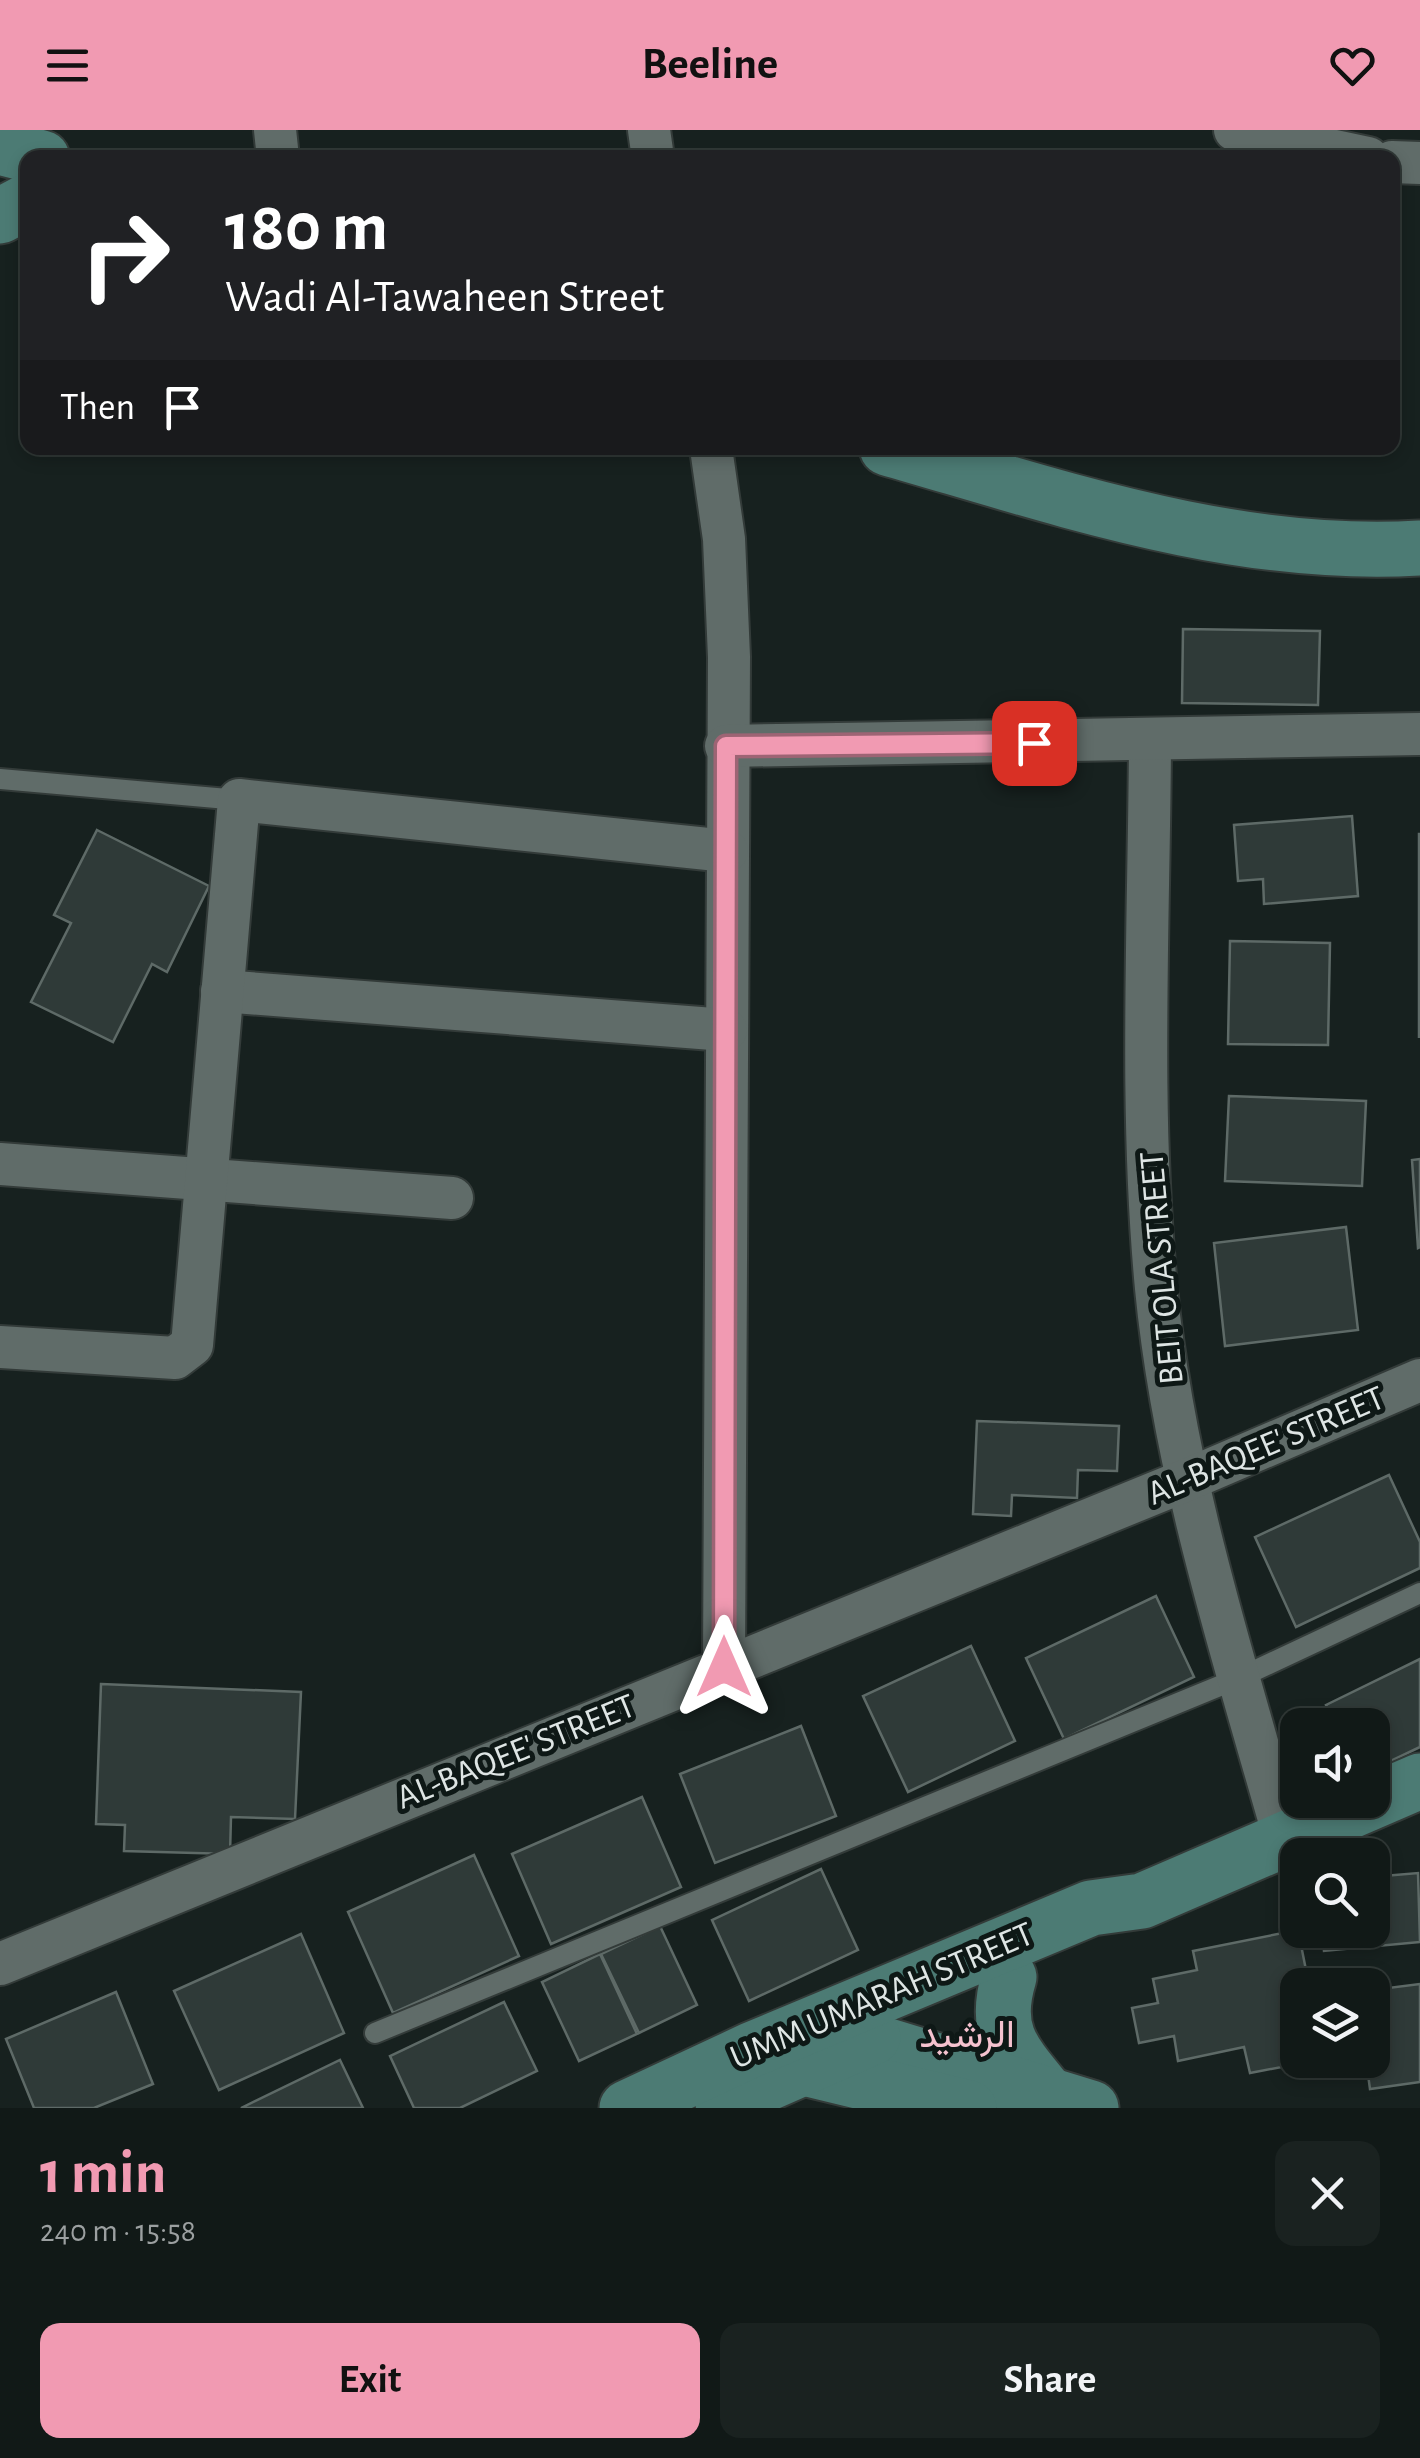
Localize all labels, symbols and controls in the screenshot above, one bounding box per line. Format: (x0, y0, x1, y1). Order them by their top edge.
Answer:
icon: menu (40, 38, 95, 93)
icon: heart (1325, 38, 1380, 93)
text: Beeline (642, 42, 778, 87)
icon: right (60, 190, 190, 320)
text: 180 m (225, 193, 388, 263)
text: Wadi Al-Tawaheen Street (225, 275, 664, 320)
icon: arrive (155, 380, 210, 435)
text: Then (60, 389, 135, 427)
pin (992, 701, 1077, 786)
icon: arrive (1007, 716, 1062, 771)
street label: BEIT OLA STREET (1134, 1150, 1190, 1386)
street label: AL-BAQEE' STREET (1142, 1380, 1390, 1512)
position arrow (672, 1615, 776, 1719)
street label: AL-BAQEE' STREET (392, 1688, 640, 1816)
map controls (1280, 1708, 1390, 2078)
button: sound (1280, 1708, 1390, 1818)
button: search (1280, 1838, 1390, 1948)
street label: UMM UMARAH STREET (725, 1916, 1039, 2076)
button: layers (1280, 1968, 1390, 2078)
district label: الرشيد (919, 2017, 1015, 2057)
button: close (1275, 2141, 1380, 2246)
text: 1 min (40, 2144, 166, 2204)
text: 240 m · 15:58 (40, 2215, 196, 2247)
button: Exit (40, 2323, 700, 2438)
button: Share (720, 2323, 1380, 2438)

